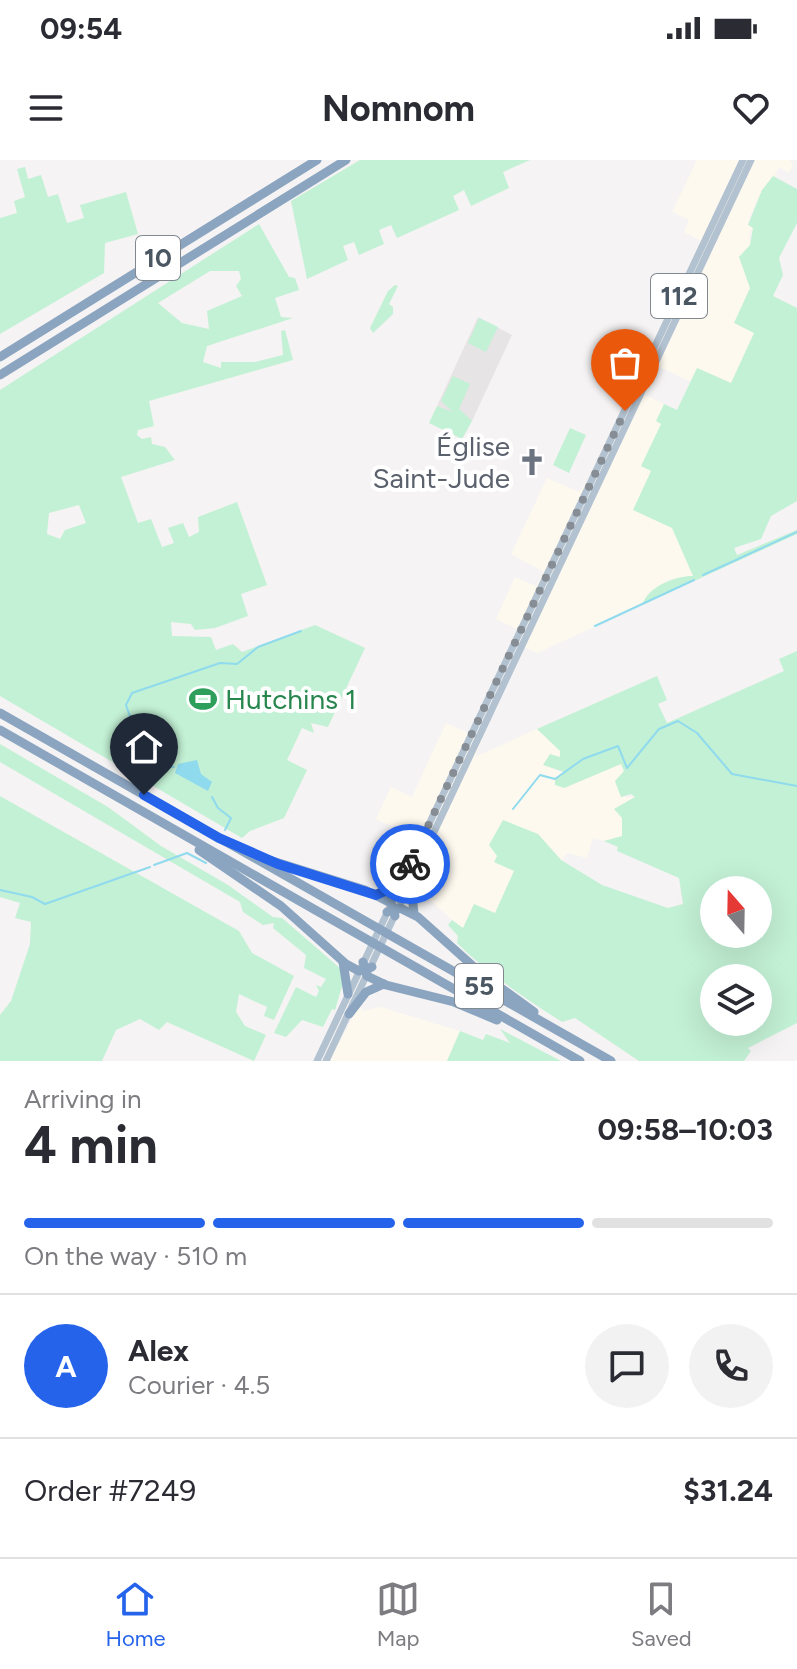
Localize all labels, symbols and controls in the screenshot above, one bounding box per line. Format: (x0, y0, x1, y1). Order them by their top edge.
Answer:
text: 09:54 (40, 10, 122, 47)
icon: menu (24, 86, 68, 130)
icon: heart (729, 86, 773, 130)
text: Nomnom (322, 87, 475, 130)
road number: 10 (136, 236, 180, 280)
road number: 112 (651, 274, 707, 318)
pin (591, 329, 659, 411)
icon: bag (603, 341, 647, 385)
place label: Église Saint-Jude (372, 429, 510, 495)
church icon: Église Saint-Jude (517, 447, 547, 477)
place label: Hutchins 1 (225, 682, 357, 716)
sports icon: Hutchins 1 (188, 684, 218, 714)
pin (110, 713, 178, 795)
icon: home (122, 725, 166, 769)
courier (370, 824, 450, 904)
icon: bike (388, 842, 432, 886)
north arrow (700, 876, 772, 948)
map controls (700, 876, 772, 1036)
road number: 55 (455, 964, 503, 1008)
button: layers (700, 964, 772, 1036)
text: Arriving in (24, 1083, 142, 1115)
text: 09:58–10:03 (598, 1111, 773, 1148)
text: 4 min (24, 1114, 158, 1176)
text: On the way · 510 m (24, 1240, 247, 1272)
button: chat (585, 1324, 669, 1408)
button: phone (689, 1324, 773, 1408)
text: Alex (128, 1332, 189, 1369)
text: A (55, 1348, 77, 1385)
text: Courier · 4.5 (128, 1369, 270, 1401)
text: Order #7249 (24, 1472, 196, 1509)
text: $31.24 (683, 1472, 773, 1509)
tab: Home (105, 1577, 165, 1652)
tab: Map (376, 1577, 420, 1652)
tab: Saved (631, 1577, 692, 1652)

